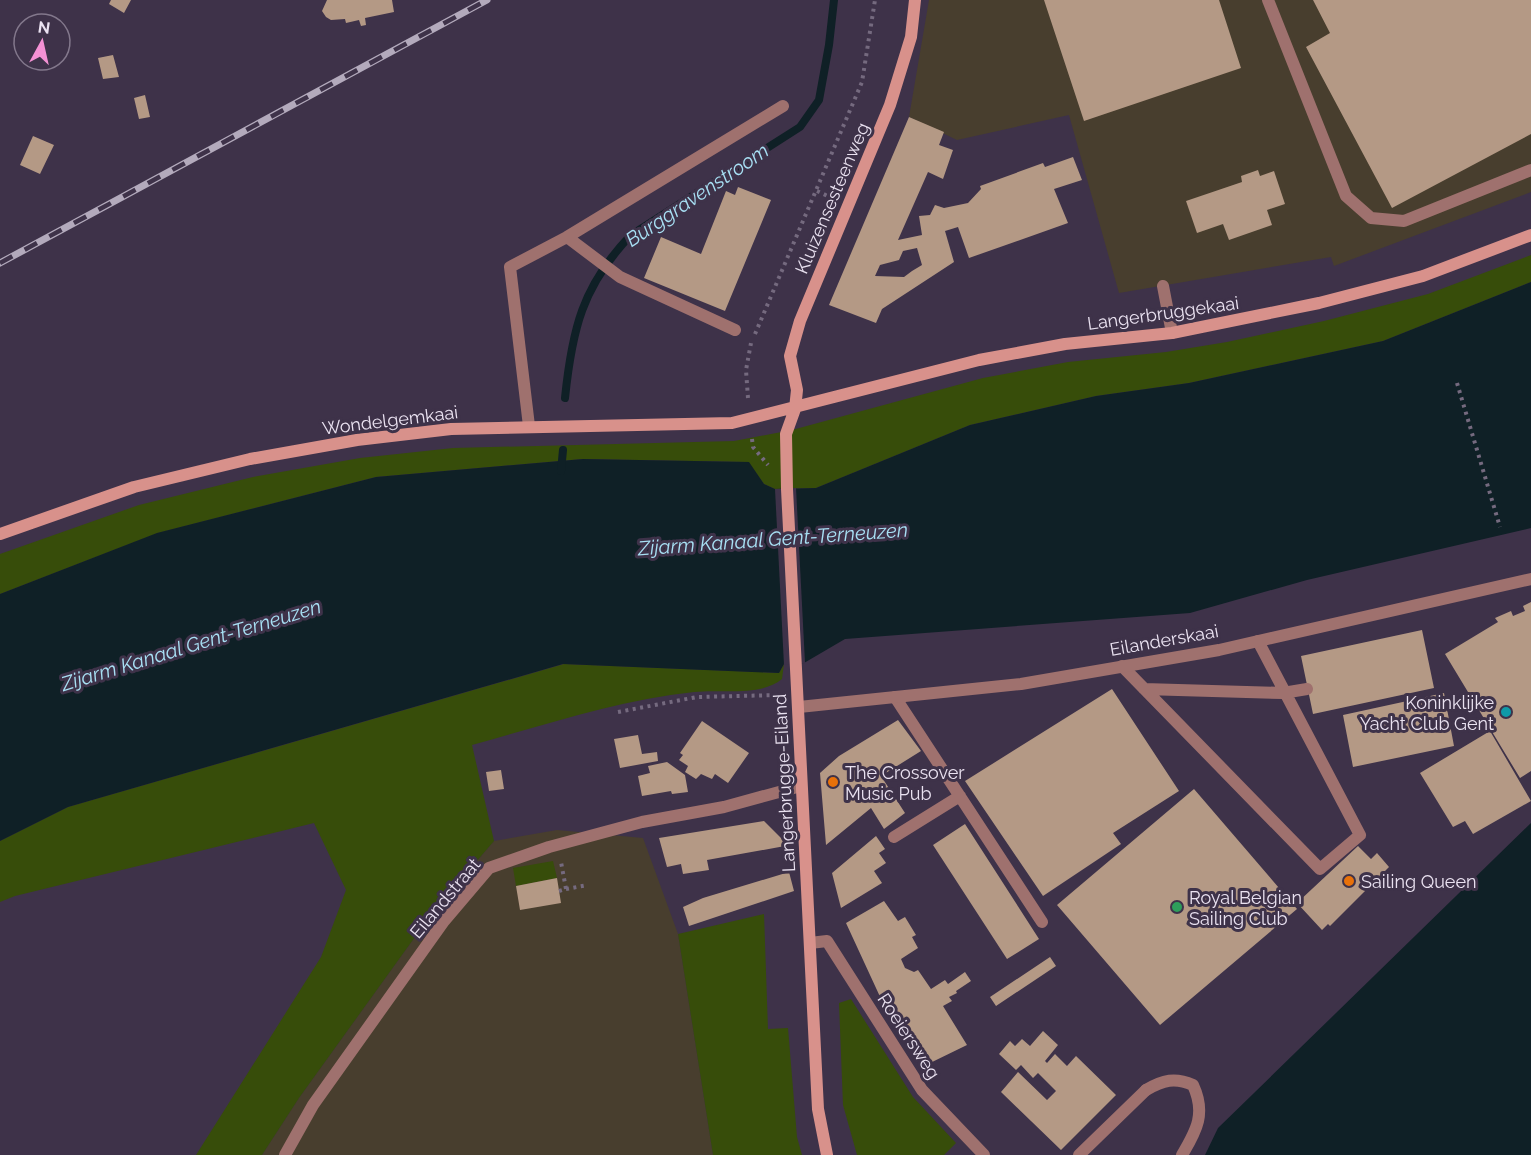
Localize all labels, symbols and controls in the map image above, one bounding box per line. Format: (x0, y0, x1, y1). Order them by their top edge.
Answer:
north arrow (12, 12, 72, 72)
text: N (37, 17, 51, 38)
street label: Kluizensesteenweg (791, 119, 873, 277)
water label: Burggravenstroom (621, 138, 773, 252)
street label: Langerbruggekaai (1086, 292, 1240, 334)
street label: Wondelgemkaai (321, 401, 459, 439)
water label: Zijarm Kanaal Gent-Terneuzen (636, 518, 909, 560)
water label: Zijarm Kanaal Gent-Terneuzen (57, 594, 324, 696)
street label: Eilanderskaai (1108, 620, 1220, 660)
place label: Koninklijke Yacht Club Gent (1360, 692, 1494, 734)
street label: Langerbrugge-Eiland (769, 693, 799, 873)
marker: Koninklijke Yacht Club Gent (1499, 705, 1513, 719)
place label: The Crossover Music Pub (845, 762, 965, 804)
marker: The Crossover Music Pub (826, 775, 840, 789)
street label: Eilandstraat (406, 854, 484, 942)
place label: Sailing Queen (1361, 871, 1477, 892)
marker: Sailing Queen (1342, 874, 1356, 888)
place label: Royal Belgian Sailing Club (1189, 887, 1302, 929)
marker: Royal Belgian Sailing Club (1170, 900, 1184, 914)
street label: Roeiersweg (873, 989, 945, 1083)

